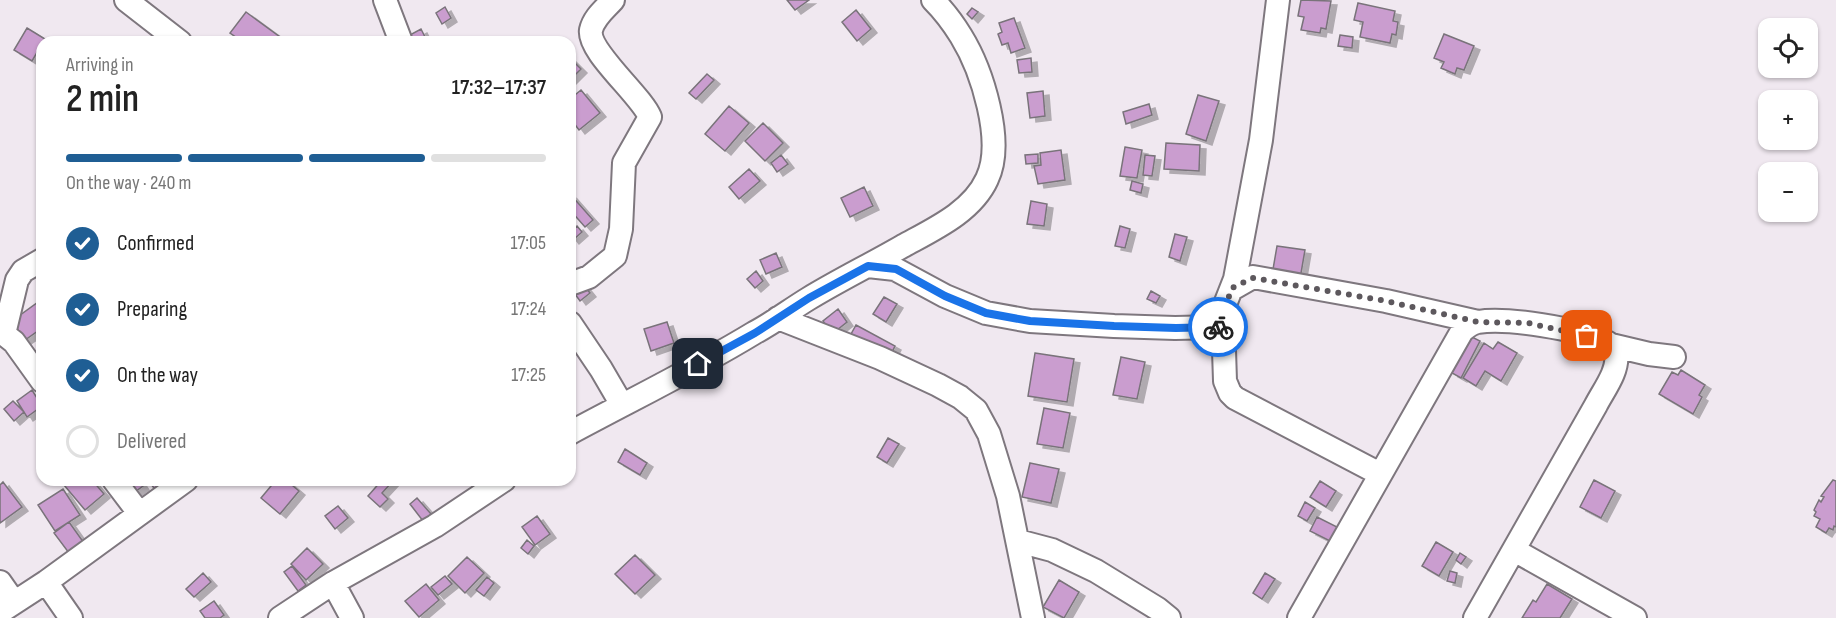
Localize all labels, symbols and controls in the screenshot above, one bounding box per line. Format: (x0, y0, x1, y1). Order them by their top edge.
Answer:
map controls (1758, 18, 1818, 222)
button: locate (1758, 18, 1818, 78)
text: Arriving in (66, 53, 134, 77)
text: 17:32–17:37 (452, 74, 546, 101)
text: 2 min (66, 76, 139, 123)
button: + (1758, 90, 1818, 150)
button: − (1758, 162, 1818, 222)
text: On the way · 240 m (66, 171, 191, 195)
icon: check (66, 227, 99, 260)
text: Confirmed (117, 230, 194, 257)
text: 17:05 (510, 231, 546, 255)
icon: check (66, 293, 99, 326)
text: Preparing (117, 296, 187, 323)
text: 17:24 (511, 297, 546, 321)
courier (1188, 297, 1248, 357)
pin (1561, 310, 1612, 361)
icon: bike (1202, 311, 1235, 344)
icon: bag (1570, 319, 1603, 352)
pin (672, 338, 723, 389)
icon: home (681, 347, 714, 380)
icon: check (66, 359, 99, 392)
text: On the way (117, 362, 198, 389)
text: 17:25 (511, 363, 546, 387)
text: Delivered (117, 428, 186, 455)

